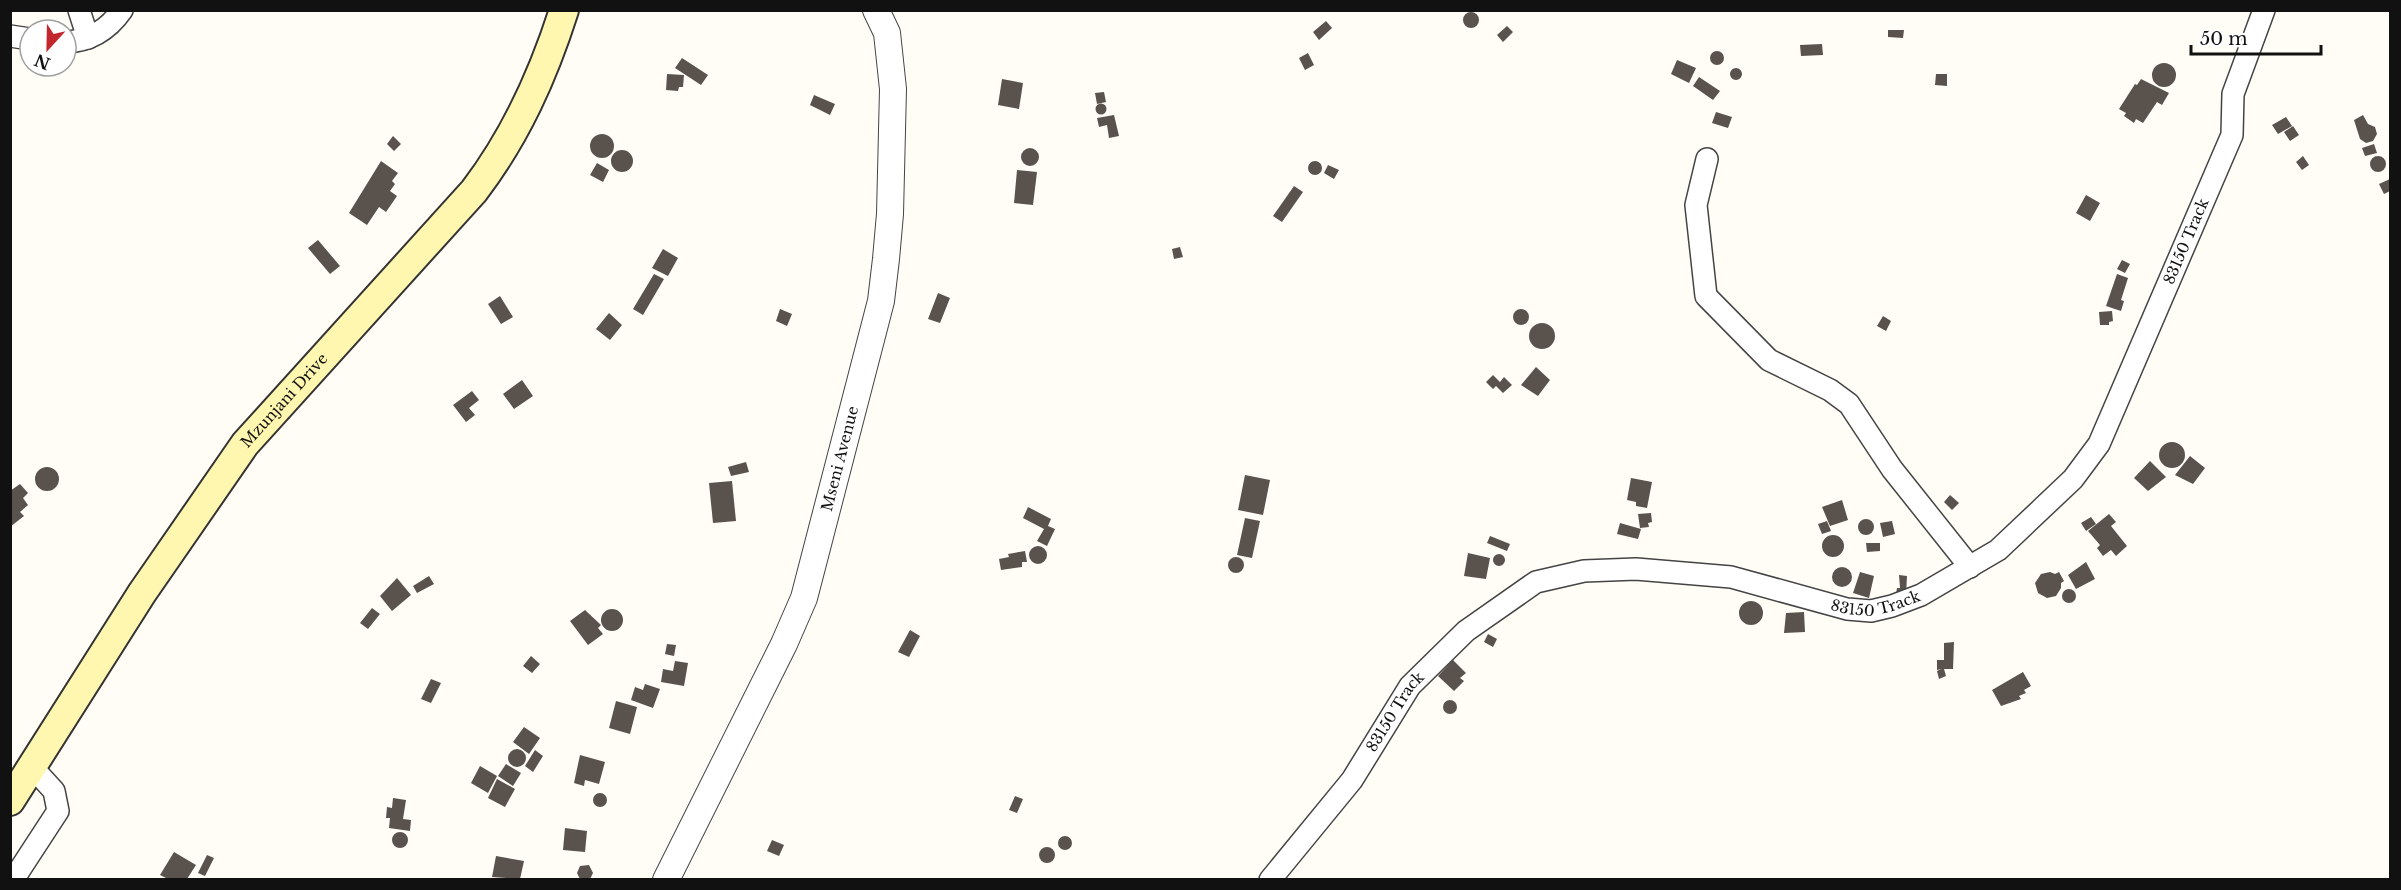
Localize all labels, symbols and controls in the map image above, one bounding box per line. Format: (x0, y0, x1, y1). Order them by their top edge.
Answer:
north arrow (18, 18, 78, 78)
scale bar (2191, 18, 2322, 56)
text: 50 m (2200, 28, 2248, 50)
text: N (32, 50, 53, 74)
street label: 83150 Track (2159, 195, 2213, 287)
street label: Mzunjani Drive (236, 349, 331, 451)
street label: Mseni Avenue (817, 404, 862, 513)
street label: 83150 Track (1829, 586, 1924, 620)
street label: 83150 Track (1362, 667, 1428, 755)

